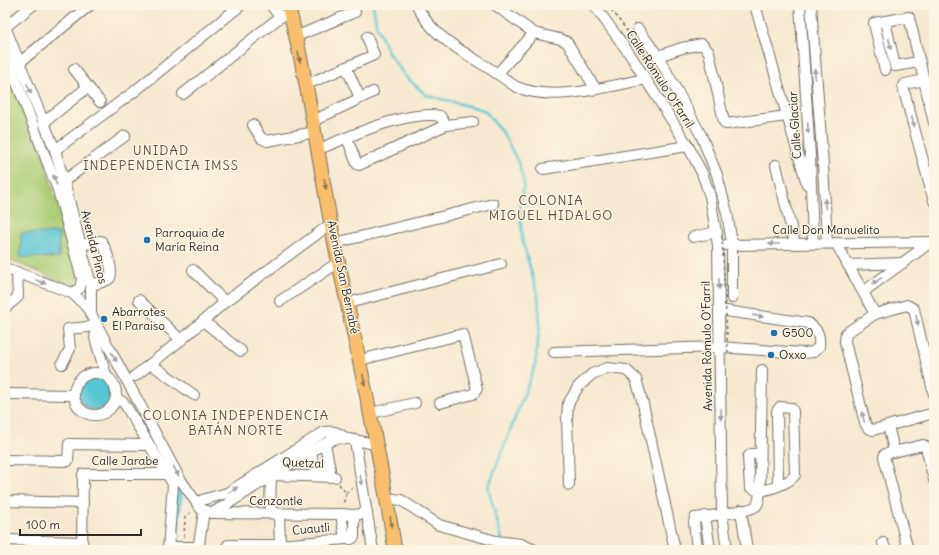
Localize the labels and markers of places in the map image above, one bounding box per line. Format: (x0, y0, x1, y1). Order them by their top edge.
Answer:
place label: Parroquia de María Reina (155, 225, 225, 254)
marker: Parroquia de María Reina (142, 235, 152, 245)
place label: Abarrotes El Paraiso (112, 304, 165, 333)
marker: Abarrotes El Paraiso (99, 314, 109, 324)
place label: G500 (782, 325, 813, 340)
marker: G500 (769, 328, 779, 338)
place label: Oxxo (779, 347, 807, 362)
marker: Oxxo (766, 350, 776, 360)

